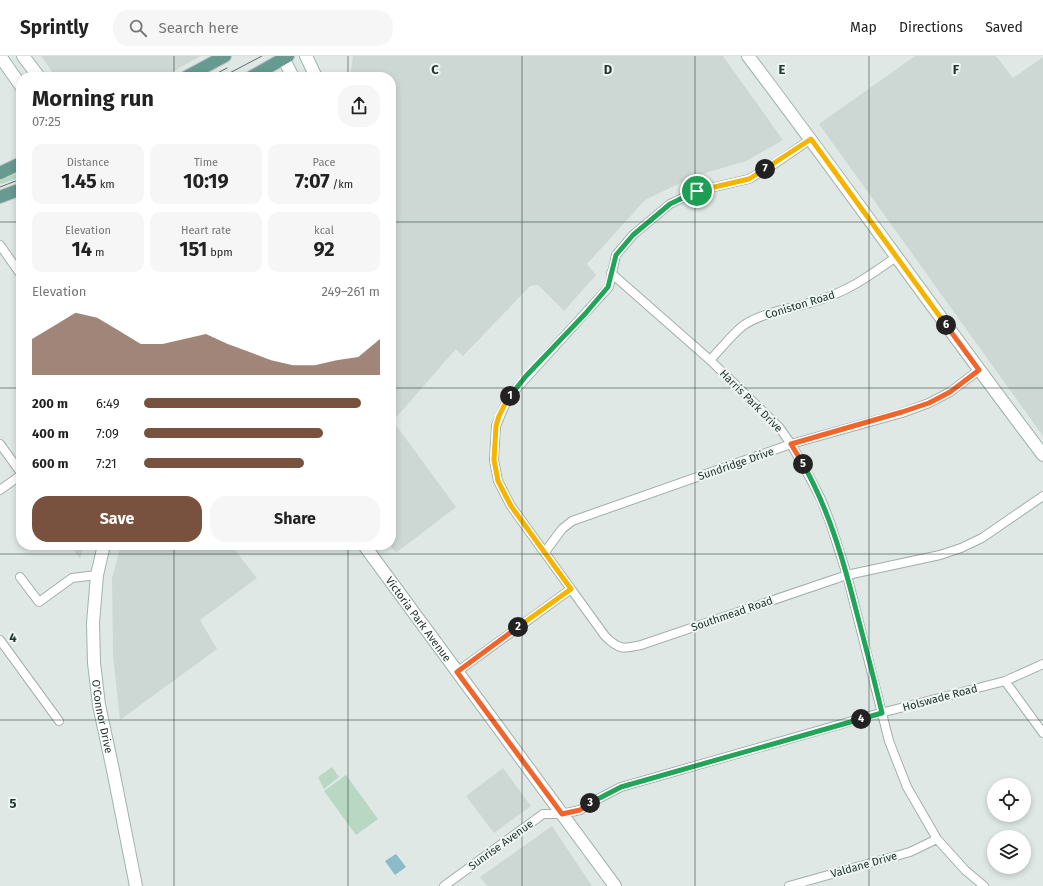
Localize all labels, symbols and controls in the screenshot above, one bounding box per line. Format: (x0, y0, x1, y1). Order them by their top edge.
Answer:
search box (113, 10, 393, 46)
text: Sprintly (20, 16, 89, 39)
icon: search (127, 17, 149, 39)
text: Search here (159, 19, 239, 37)
text: Map (850, 19, 877, 36)
text: Directions (899, 19, 963, 36)
text: Saved (985, 19, 1023, 36)
text: C (431, 62, 439, 77)
text: D (604, 62, 613, 77)
text: E (779, 62, 786, 77)
text: F (953, 62, 960, 77)
text: Morning run (32, 85, 154, 112)
button: share (338, 85, 380, 127)
text: 07:25 (32, 114, 61, 129)
text: Distance (67, 156, 109, 169)
text: Time (194, 156, 218, 169)
text: Pace (313, 156, 335, 169)
pin: 7 (755, 159, 775, 179)
text: 7 (762, 162, 768, 175)
text: 1.45 (61, 169, 97, 193)
text: 10:19 (183, 169, 229, 193)
text: 7:07 (295, 169, 330, 193)
pin (680, 174, 714, 208)
text: km (97, 178, 115, 191)
text: /km (330, 178, 353, 191)
icon: arrive (686, 180, 708, 202)
text: Elevation (65, 224, 111, 237)
text: Heart rate (181, 224, 231, 237)
text: kcal (314, 224, 334, 237)
text: 14 (72, 237, 92, 261)
text: 151 (179, 237, 207, 261)
text: 92 (313, 237, 335, 261)
text: m (92, 246, 104, 259)
text: bpm (207, 246, 233, 259)
text: Elevation (32, 284, 86, 299)
text: 249–261 m (322, 284, 380, 299)
street label: Coniston Road (764, 288, 836, 322)
pin: 6 (936, 315, 956, 335)
text: 6 (943, 318, 949, 331)
street label: Harris Park Drive (717, 367, 785, 435)
pin: 1 (500, 386, 520, 406)
text: 1 (507, 389, 513, 402)
text: 200 m (32, 396, 68, 411)
text: 6:49 (96, 396, 119, 411)
text: 400 m (32, 426, 69, 441)
text: 7:09 (96, 426, 119, 441)
street label: Sundridge Drive (696, 445, 776, 483)
pin: 5 (793, 454, 813, 474)
text: 600 m (32, 456, 69, 471)
text: 7:21 (96, 456, 117, 471)
text: 5 (800, 457, 806, 470)
button: Save (32, 496, 202, 542)
button: Share (210, 496, 380, 542)
street label: Victoria Park Avenue (383, 574, 454, 664)
street label: Southmead Road (690, 594, 774, 634)
pin: 2 (508, 617, 528, 637)
text: 2 (515, 620, 521, 633)
text: 4 (9, 630, 17, 645)
street label: O'Connor Drive (90, 679, 116, 754)
street label: Holswade Road (901, 682, 979, 714)
pin: 4 (851, 709, 871, 729)
text: 4 (858, 712, 864, 725)
map controls (987, 778, 1031, 874)
button: locate (987, 778, 1031, 822)
pin: 3 (580, 793, 600, 813)
text: 5 (10, 796, 17, 811)
text: 3 (587, 796, 593, 809)
street label: Sunrise Avenue (466, 817, 536, 873)
button: layers (987, 830, 1031, 874)
street label: Valdane Drive (829, 849, 899, 881)

